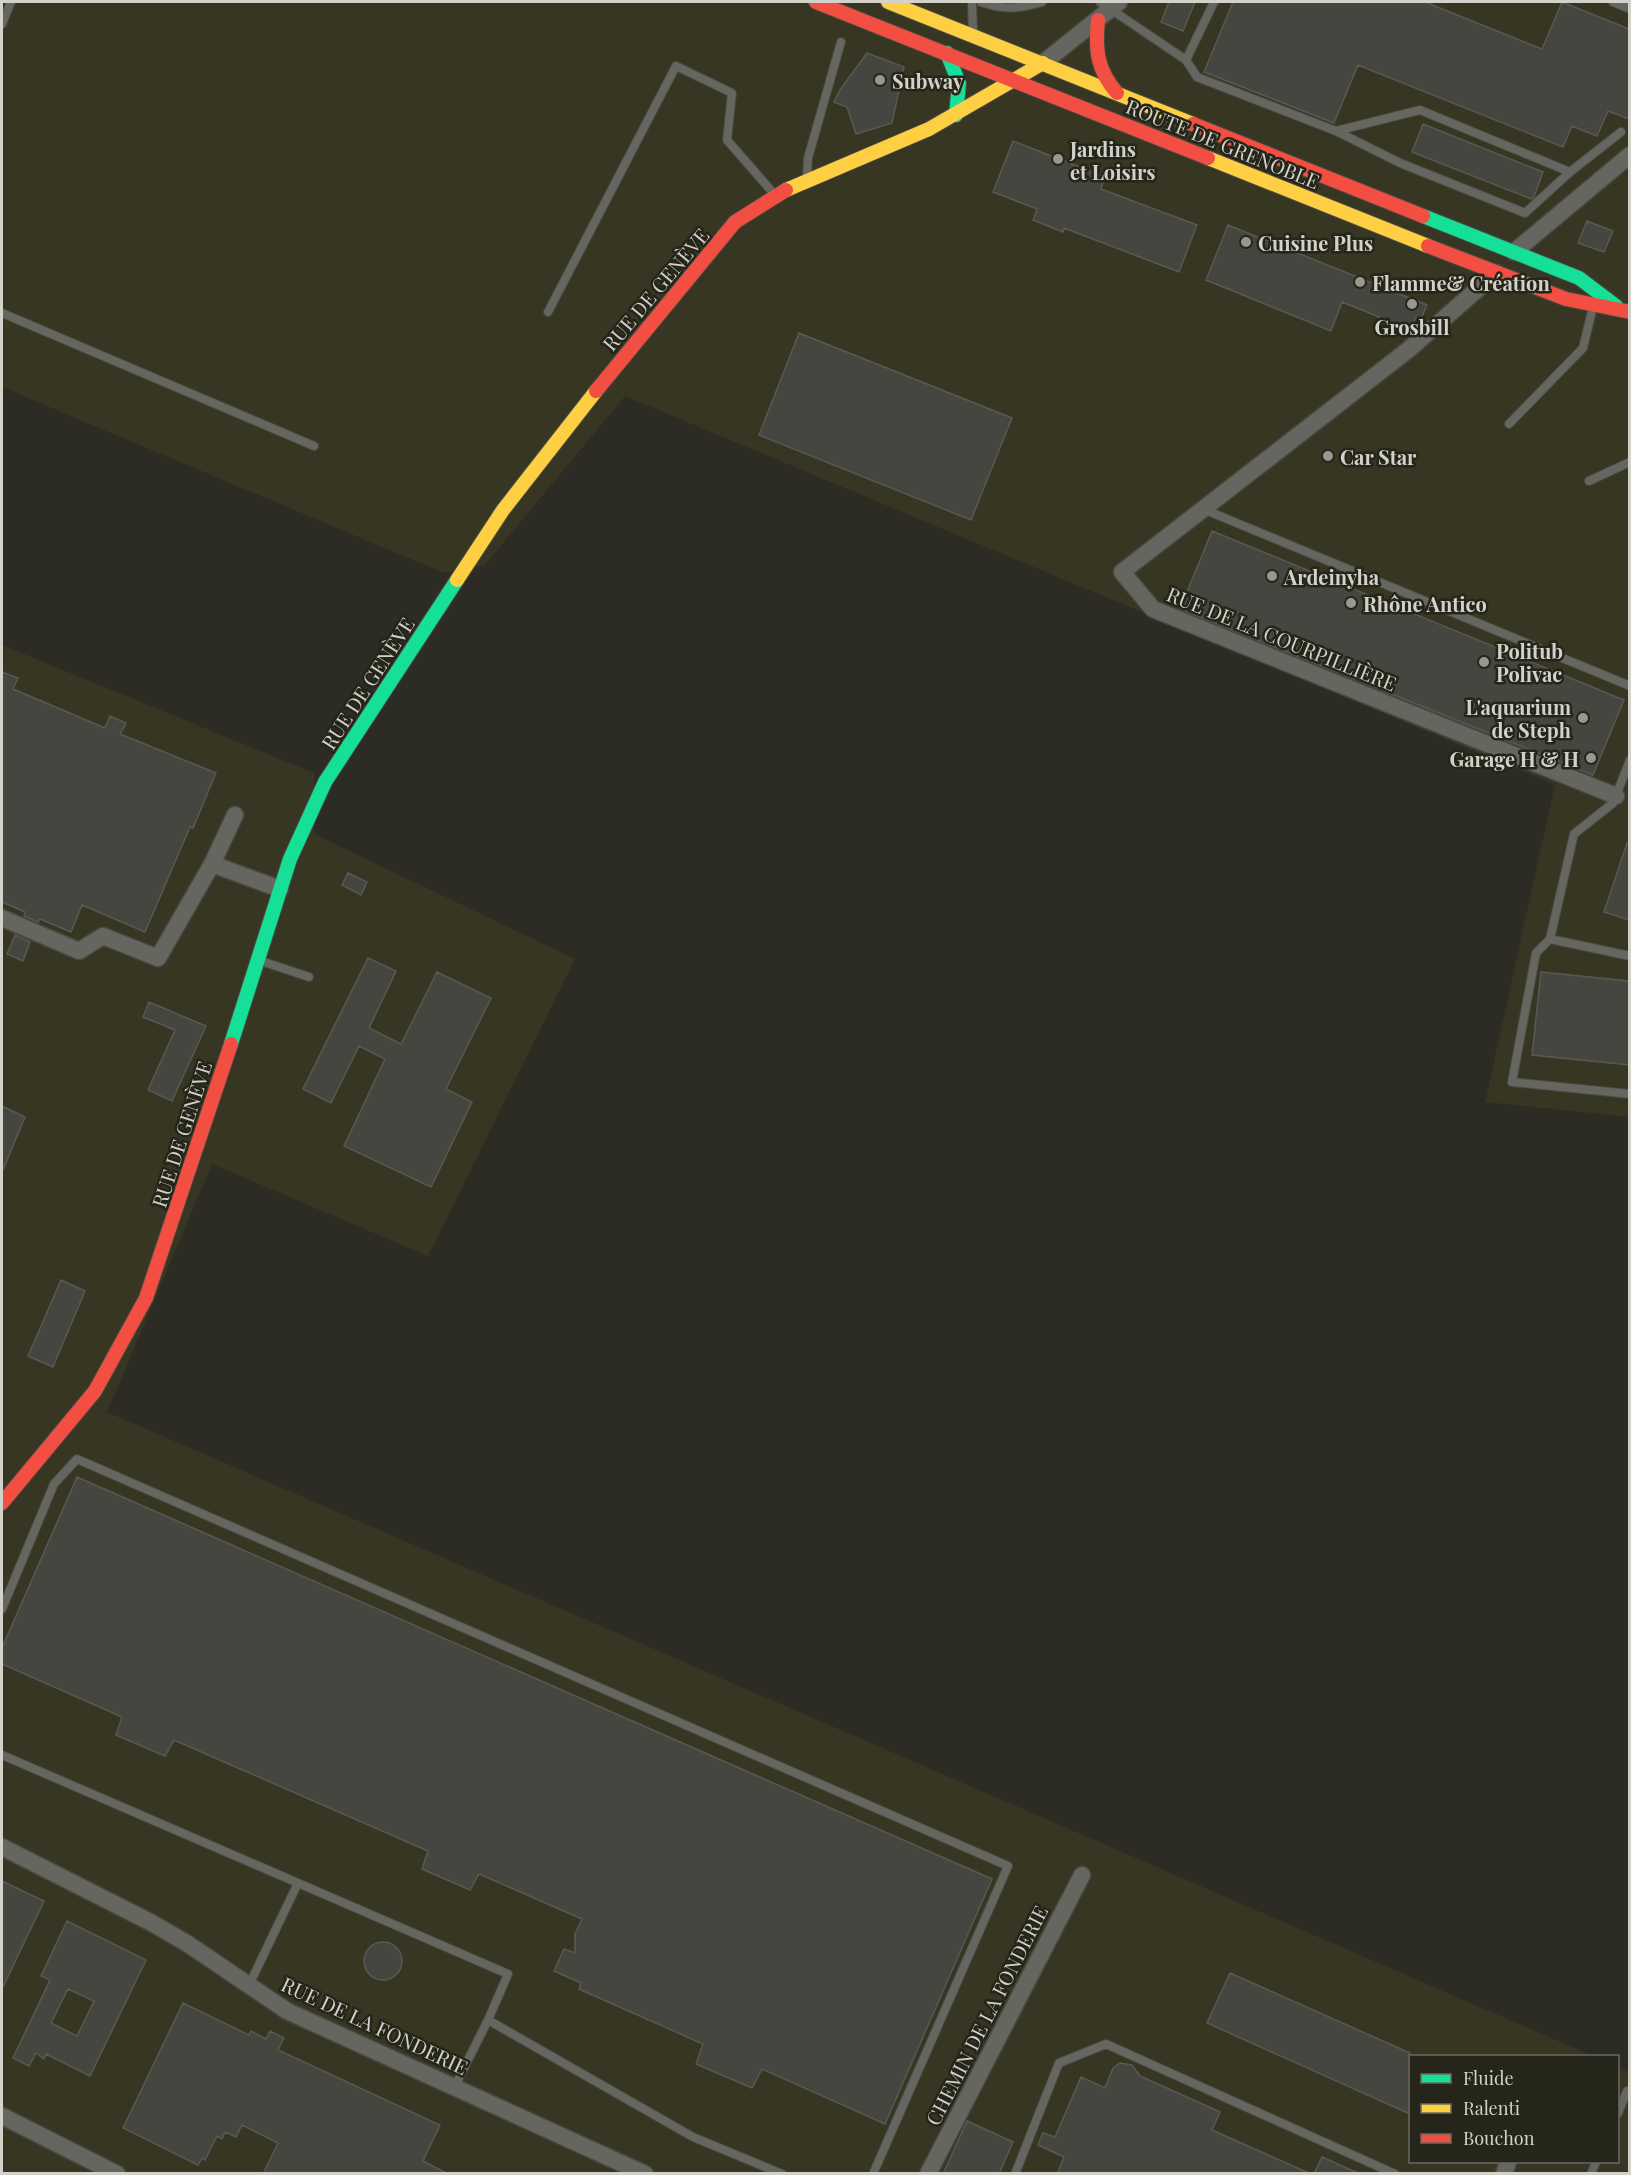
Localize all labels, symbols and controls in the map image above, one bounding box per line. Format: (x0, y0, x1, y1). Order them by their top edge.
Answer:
place label: Subway (892, 67, 964, 94)
marker: Subway (873, 73, 887, 87)
street label: ROUTE DE GRENOBLE (1122, 92, 1324, 194)
place label: Jardins et Loisirs (1069, 135, 1156, 185)
marker: Jardins et Loisirs (1051, 152, 1065, 166)
street label: RUE DE GENÈVE (596, 222, 714, 356)
place label: Cuisine Plus (1258, 229, 1373, 256)
marker: Cuisine Plus (1239, 235, 1253, 249)
place label: Flamme& Création (1372, 269, 1550, 296)
marker: Flamme& Création (1353, 275, 1367, 289)
marker: Grosbill (1405, 297, 1419, 311)
place label: Grosbill (1375, 313, 1449, 340)
place label: Car Star (1340, 443, 1417, 470)
marker: Car Star (1321, 449, 1335, 463)
place label: Ardeinyha (1283, 563, 1380, 590)
marker: Ardeinyha (1265, 569, 1279, 583)
street label: RUE DE LA COURPILLIÈRE (1163, 579, 1401, 697)
place label: Rhône Antico (1363, 590, 1487, 617)
marker: Rhône Antico (1344, 596, 1358, 610)
street label: RUE DE GENÈVE (314, 612, 420, 754)
place label: Politub Polivac (1496, 637, 1563, 687)
marker: Politub Polivac (1477, 655, 1491, 669)
place label: L'aquarium de Steph (1465, 693, 1571, 743)
marker: L'aquarium de Steph (1576, 711, 1590, 725)
place label: Garage H & H (1450, 745, 1579, 772)
marker: Garage H & H (1584, 751, 1598, 765)
street label: RUE DE GENÈVE (145, 1057, 217, 1211)
street label: CHEMIN DE LA FONDERIE (919, 1900, 1053, 2130)
street label: RUE DE LA FONDERIE (277, 1970, 473, 2080)
legend (1409, 2055, 1619, 2163)
text: Fluide (1463, 2066, 1514, 2090)
text: Ralenti (1463, 2096, 1520, 2120)
text: Bouchon (1463, 2126, 1535, 2150)

